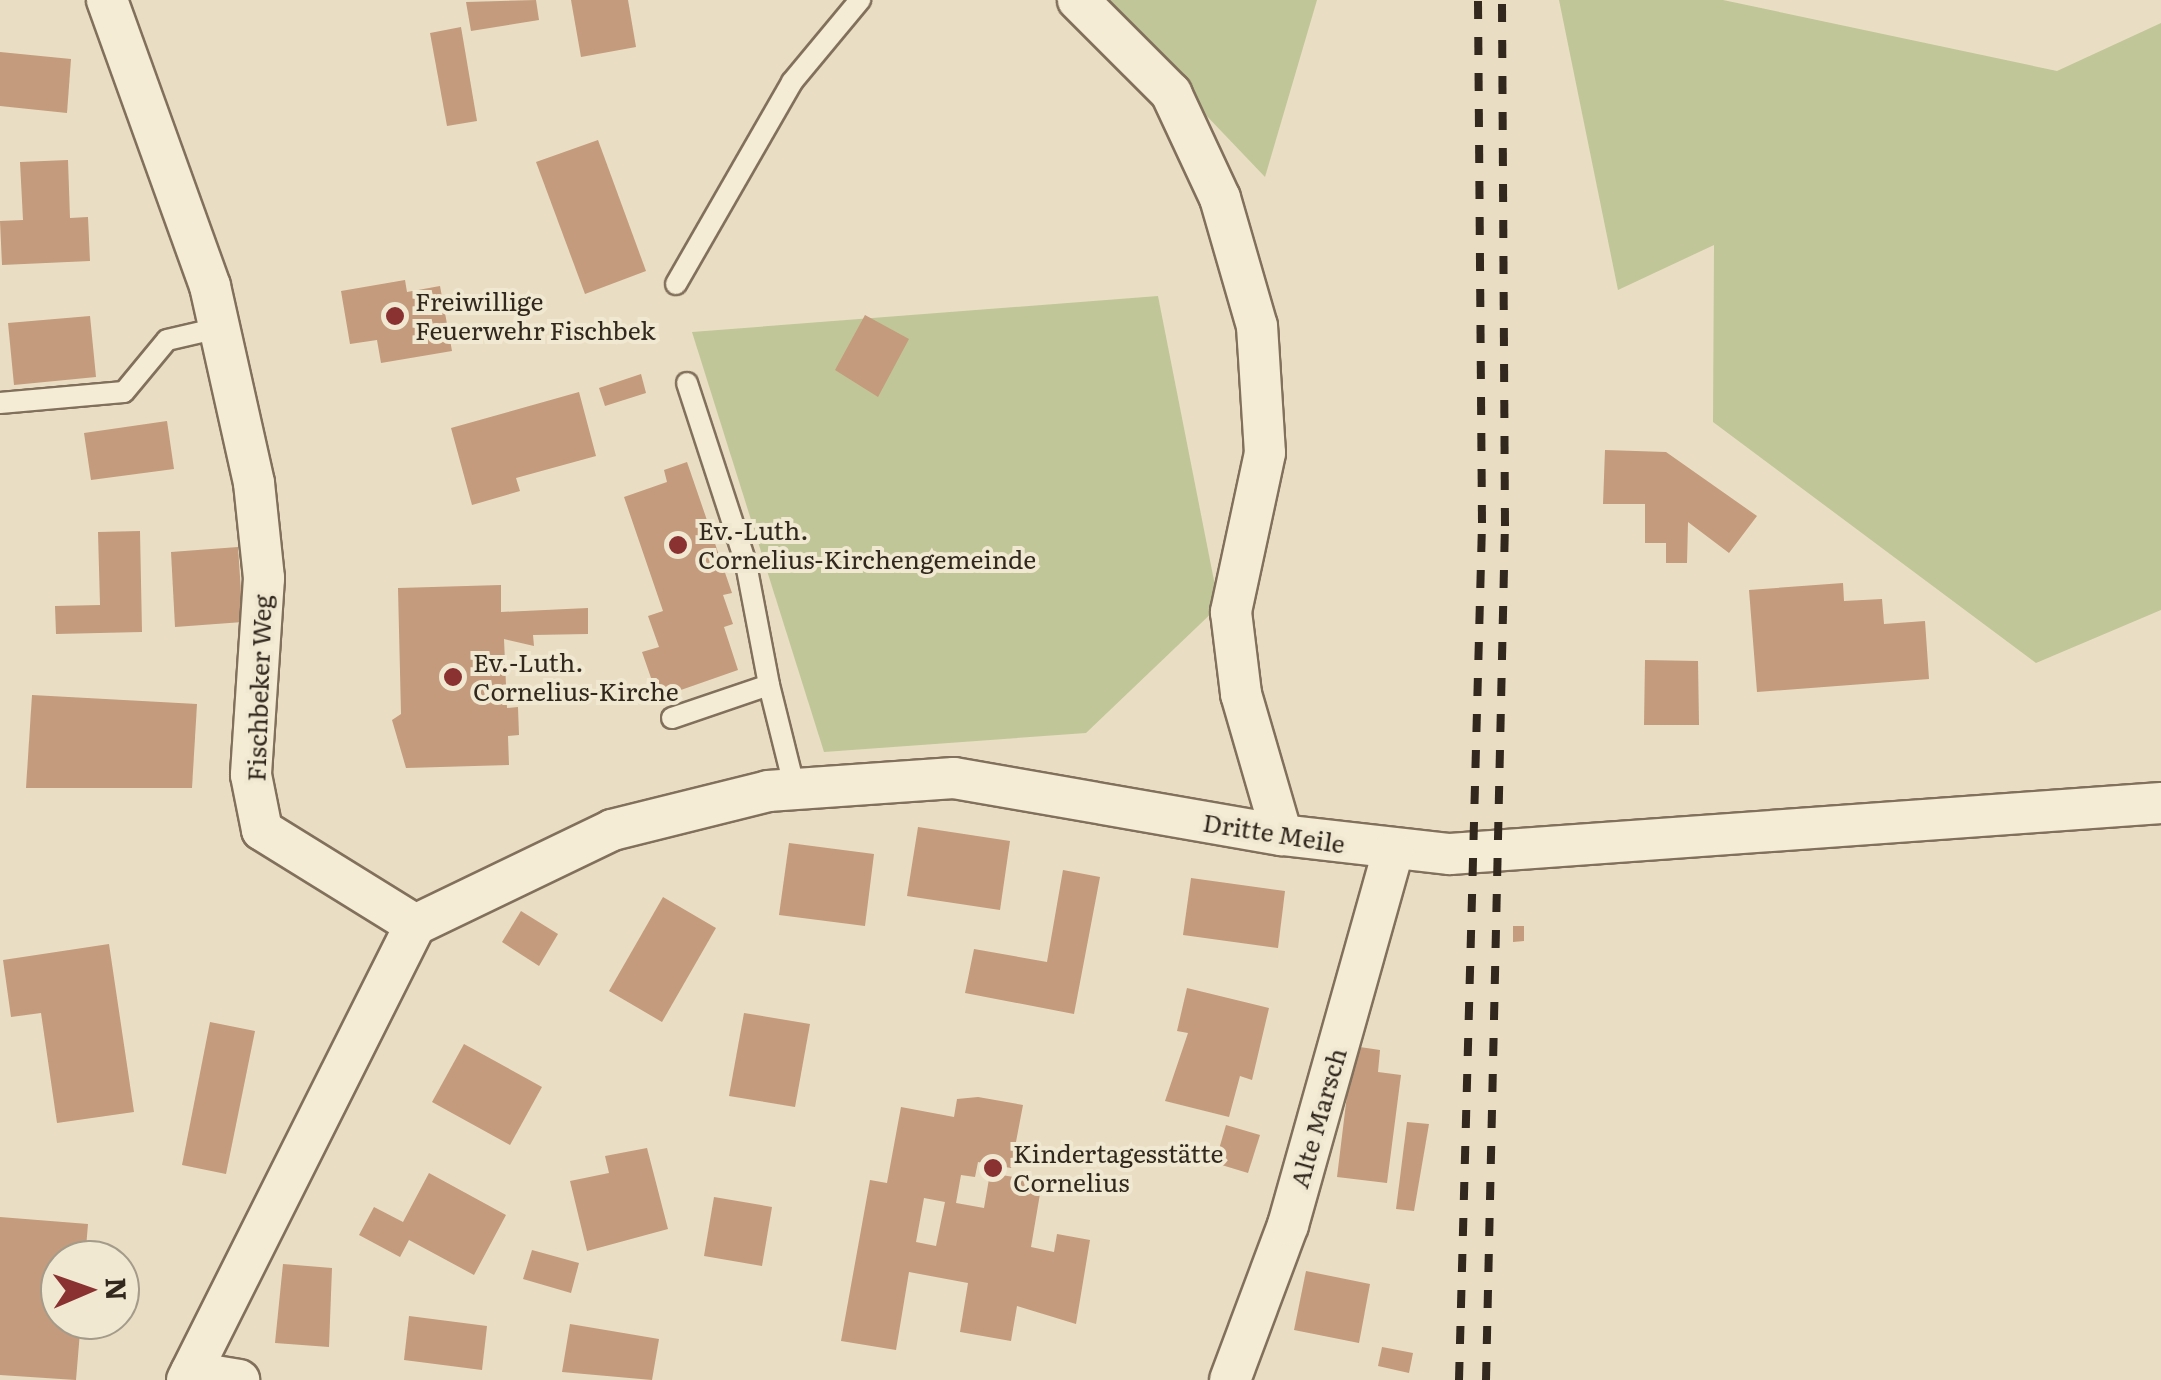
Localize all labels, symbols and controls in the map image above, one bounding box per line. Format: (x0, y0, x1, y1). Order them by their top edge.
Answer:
place label: Freiwillige Feuerwehr Fischbek (415, 287, 655, 346)
marker: Freiwillige Feuerwehr Fischbek (384, 305, 406, 327)
place label: Ev.-Luth. Cornelius-Kirchengemeinde (698, 516, 1036, 575)
marker: Ev.-Luth. Cornelius-Kirchengemeinde (667, 534, 689, 556)
street label: Fischbeker Weg (241, 594, 277, 782)
place label: Ev.-Luth. Cornelius-Kirche (473, 648, 679, 707)
marker: Ev.-Luth. Cornelius-Kirche (442, 666, 464, 688)
street label: Dritte Meile (1201, 807, 1347, 859)
street label: Alte Marsch (1284, 1045, 1352, 1191)
place label: Kindertagesstätte Cornelius (1013, 1139, 1224, 1198)
marker: Kindertagesstätte Cornelius (982, 1157, 1004, 1179)
north arrow (40, 1240, 140, 1340)
text: N (97, 1277, 139, 1301)

